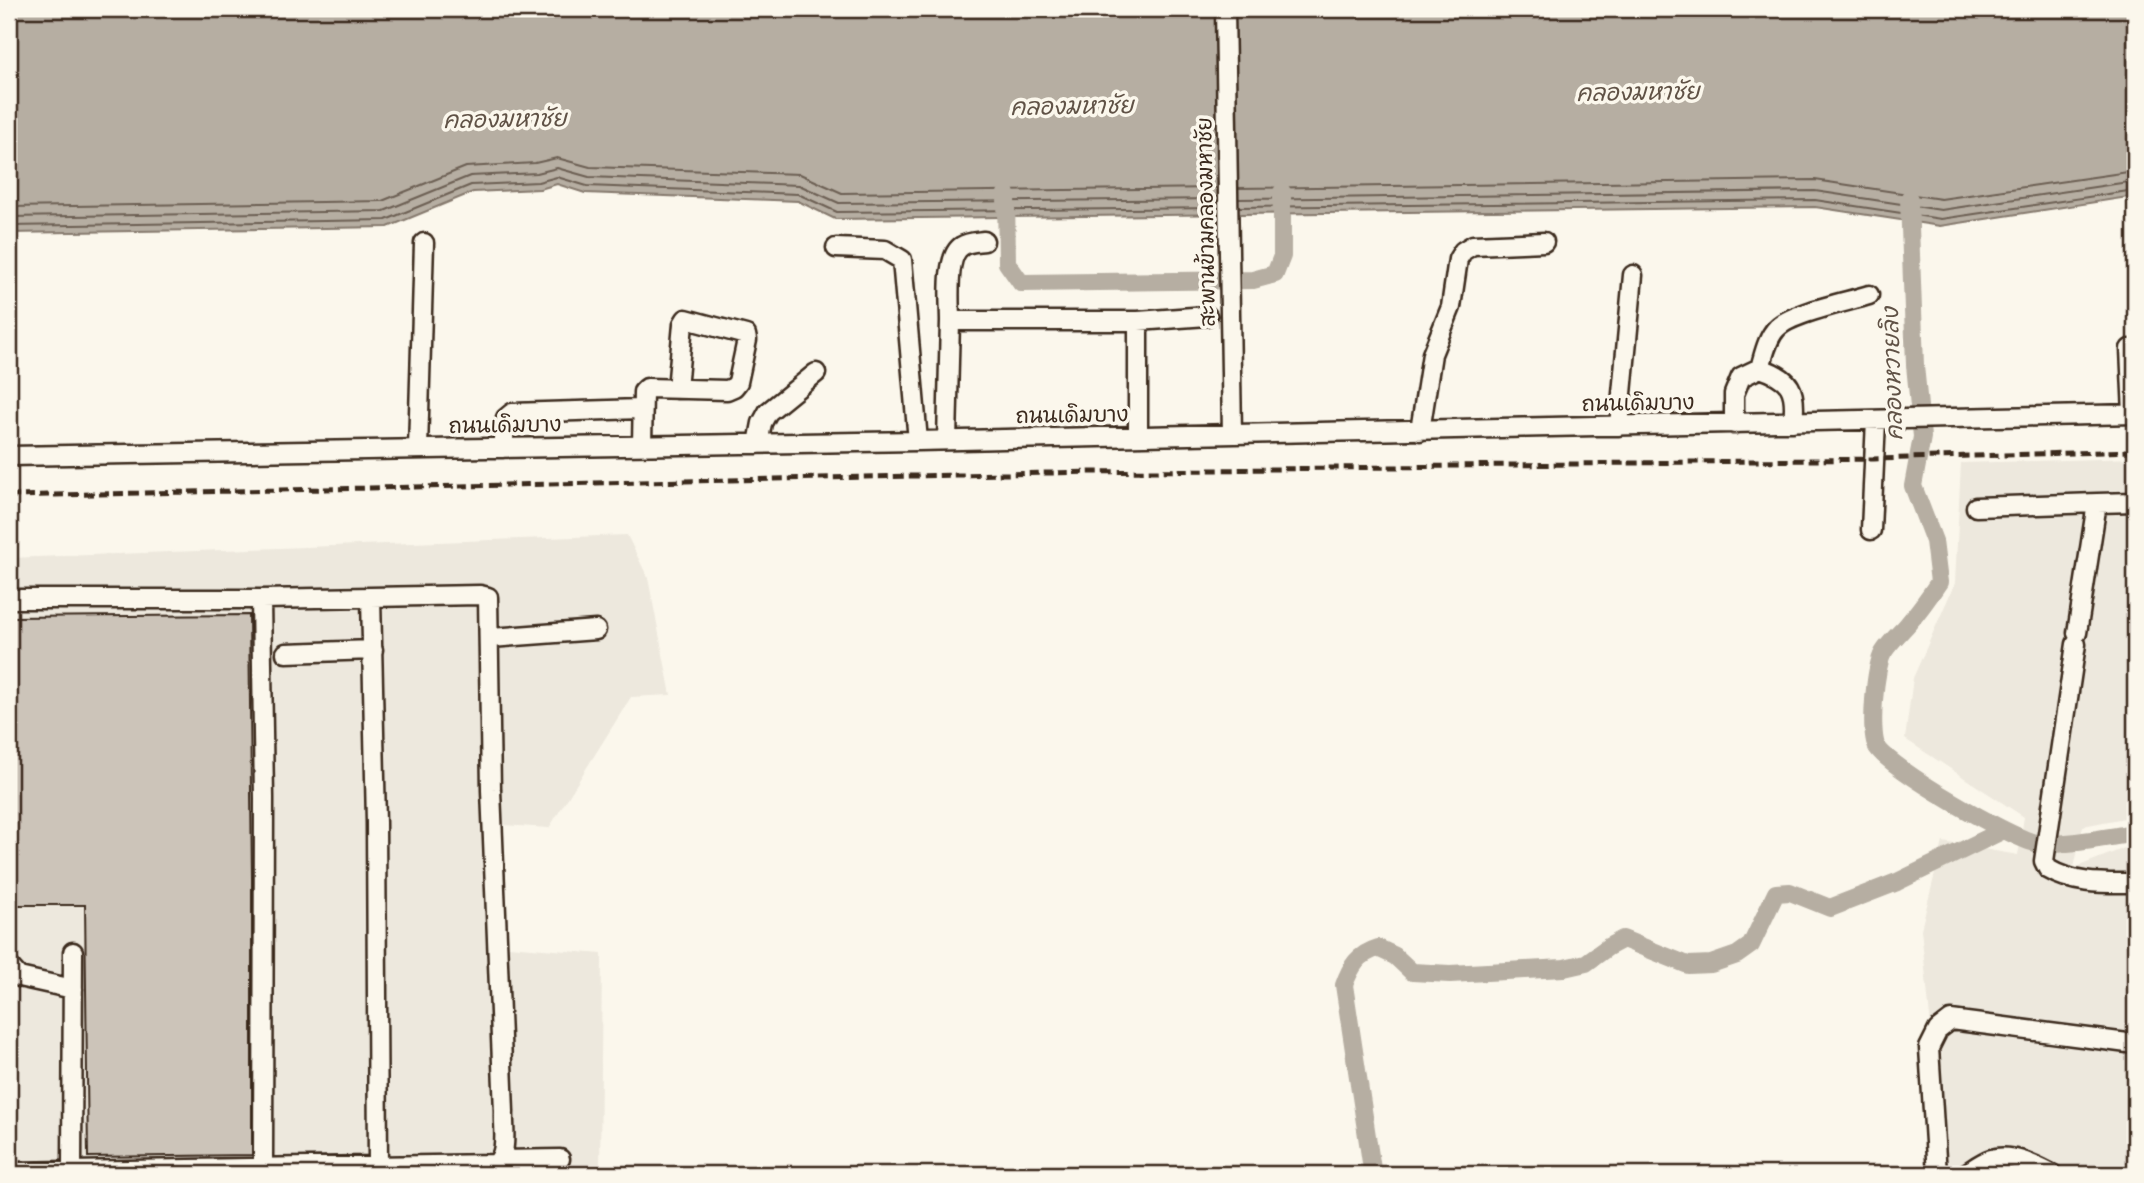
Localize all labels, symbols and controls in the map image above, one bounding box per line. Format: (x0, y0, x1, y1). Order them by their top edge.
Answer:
water label: คลองมหาชัย (1576, 78, 1702, 107)
water label: คลองมหาชัย (1010, 92, 1136, 121)
water label: คลองมหาชัย (443, 105, 569, 134)
street label: สะพานข้ามคลองมหาชัย (1191, 117, 1220, 327)
water label: คลองหวายลิง (1877, 305, 1908, 441)
street label: ถนนเดิมบาง (1581, 390, 1695, 416)
street label: ถนนเดิมบาง (1015, 402, 1129, 428)
street label: ถนนเดิมบาง (448, 412, 562, 438)

